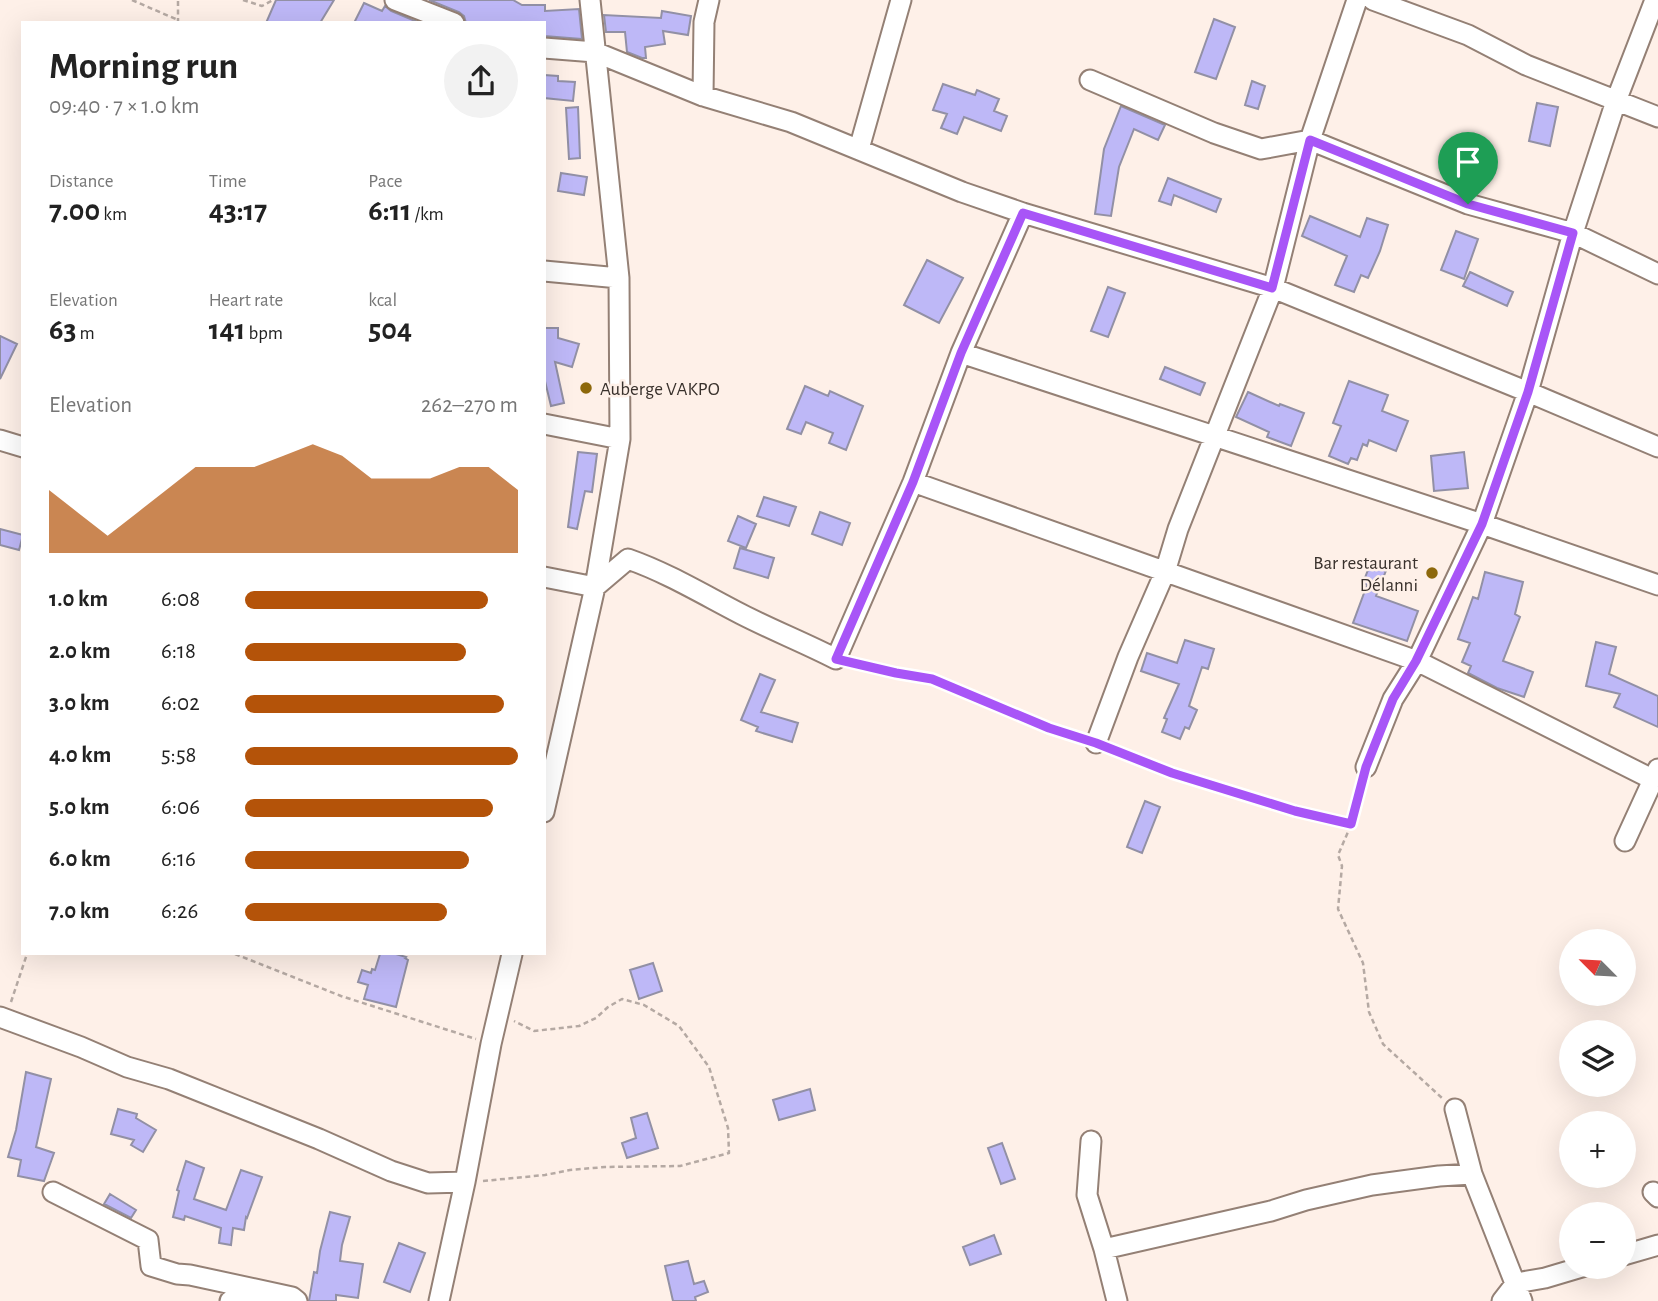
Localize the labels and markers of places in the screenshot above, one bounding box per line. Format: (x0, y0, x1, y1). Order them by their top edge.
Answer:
pin (1438, 132, 1498, 204)
marker: Auberge VAKPO (578, 380, 594, 396)
place label: Auberge VAKPO (600, 380, 720, 399)
place label: Bar restaurant Délanni (1313, 554, 1418, 595)
marker: Bar restaurant Délanni (1424, 565, 1440, 581)

